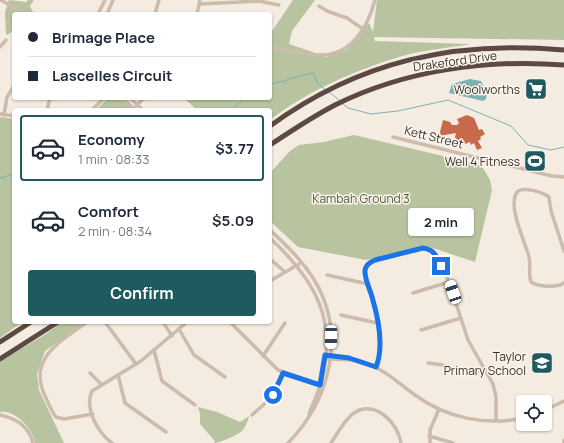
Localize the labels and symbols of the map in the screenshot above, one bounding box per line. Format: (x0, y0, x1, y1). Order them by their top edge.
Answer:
street label: Drakeford Drive (412, 47, 498, 75)
supermarket icon: Woolworths (523, 76, 549, 102)
place label: Woolworths (454, 81, 520, 98)
street label: Kett Street (403, 121, 465, 153)
sports icon: Well 4 Fitness (522, 148, 548, 174)
place label: Well 4 Fitness (445, 153, 520, 170)
park label: Kambah Ground 3 (312, 190, 410, 207)
callout: 2 min (408, 208, 474, 236)
route end (432, 257, 450, 275)
car (443, 279, 463, 305)
car (325, 325, 337, 349)
place label: Taylor Primary School (444, 348, 527, 379)
school or university icon: Taylor Primary School (529, 350, 555, 376)
route start (264, 386, 282, 404)

